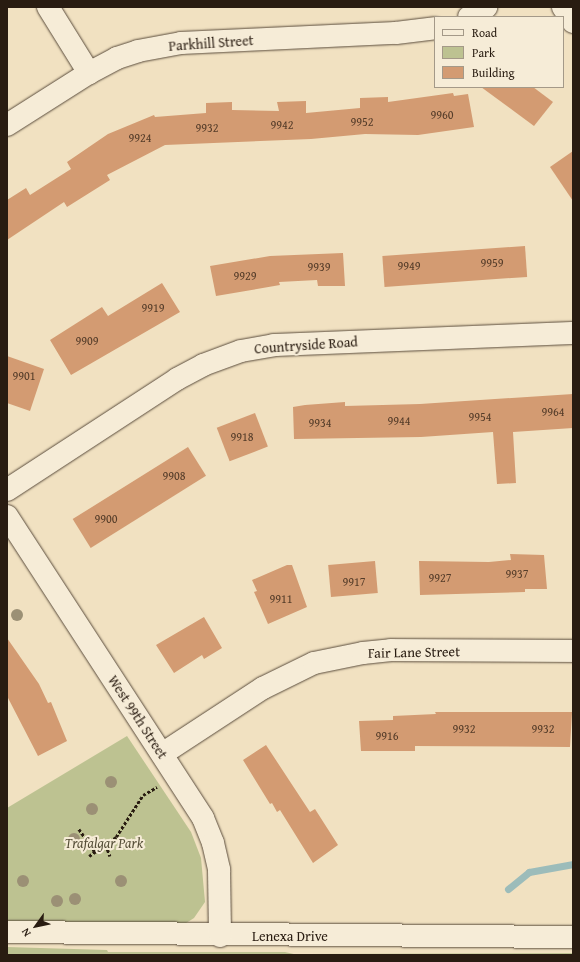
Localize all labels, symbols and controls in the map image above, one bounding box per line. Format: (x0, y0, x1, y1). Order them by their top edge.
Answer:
legend (434, 16, 564, 88)
text: Road (472, 24, 497, 41)
street label: Parkhill Street (168, 32, 254, 54)
text: Park (472, 44, 495, 61)
text: Building (472, 64, 515, 81)
house number: 9960 (430, 108, 454, 122)
house number: 9952 (350, 115, 374, 129)
house number: 9942 (270, 118, 294, 132)
house number: 9932 (195, 121, 219, 135)
house number: 9924 (128, 131, 152, 145)
house number: 9959 (480, 256, 504, 270)
house number: 9949 (397, 259, 421, 273)
house number: 9939 (307, 260, 331, 274)
house number: 9929 (233, 269, 257, 283)
house number: 9919 (141, 301, 165, 315)
street label: Countryside Road (254, 333, 358, 357)
house number: 9909 (75, 334, 99, 348)
house number: 9901 (12, 369, 36, 383)
house number: 9964 (541, 405, 565, 419)
house number: 9954 (468, 410, 492, 424)
house number: 9944 (387, 414, 411, 428)
house number: 9934 (308, 416, 332, 430)
house number: 9918 (230, 430, 254, 444)
house number: 9908 (162, 469, 186, 483)
house number: 9900 (94, 512, 118, 526)
house number: 9937 (505, 567, 529, 581)
house number: 9927 (428, 571, 452, 585)
house number: 9917 (342, 575, 366, 589)
house number: 9911 (269, 592, 293, 606)
street label: Fair Lane Street (368, 643, 460, 661)
street label: West 99th Street (105, 672, 171, 762)
house number: 9932 (452, 722, 476, 736)
house number: 9932 (531, 722, 555, 736)
house number: 9916 (375, 729, 399, 743)
park label: Trafalgar Park (65, 835, 143, 851)
north arrow (16, 906, 56, 946)
text: N (17, 925, 35, 940)
street label: Lenexa Drive (252, 928, 328, 944)

